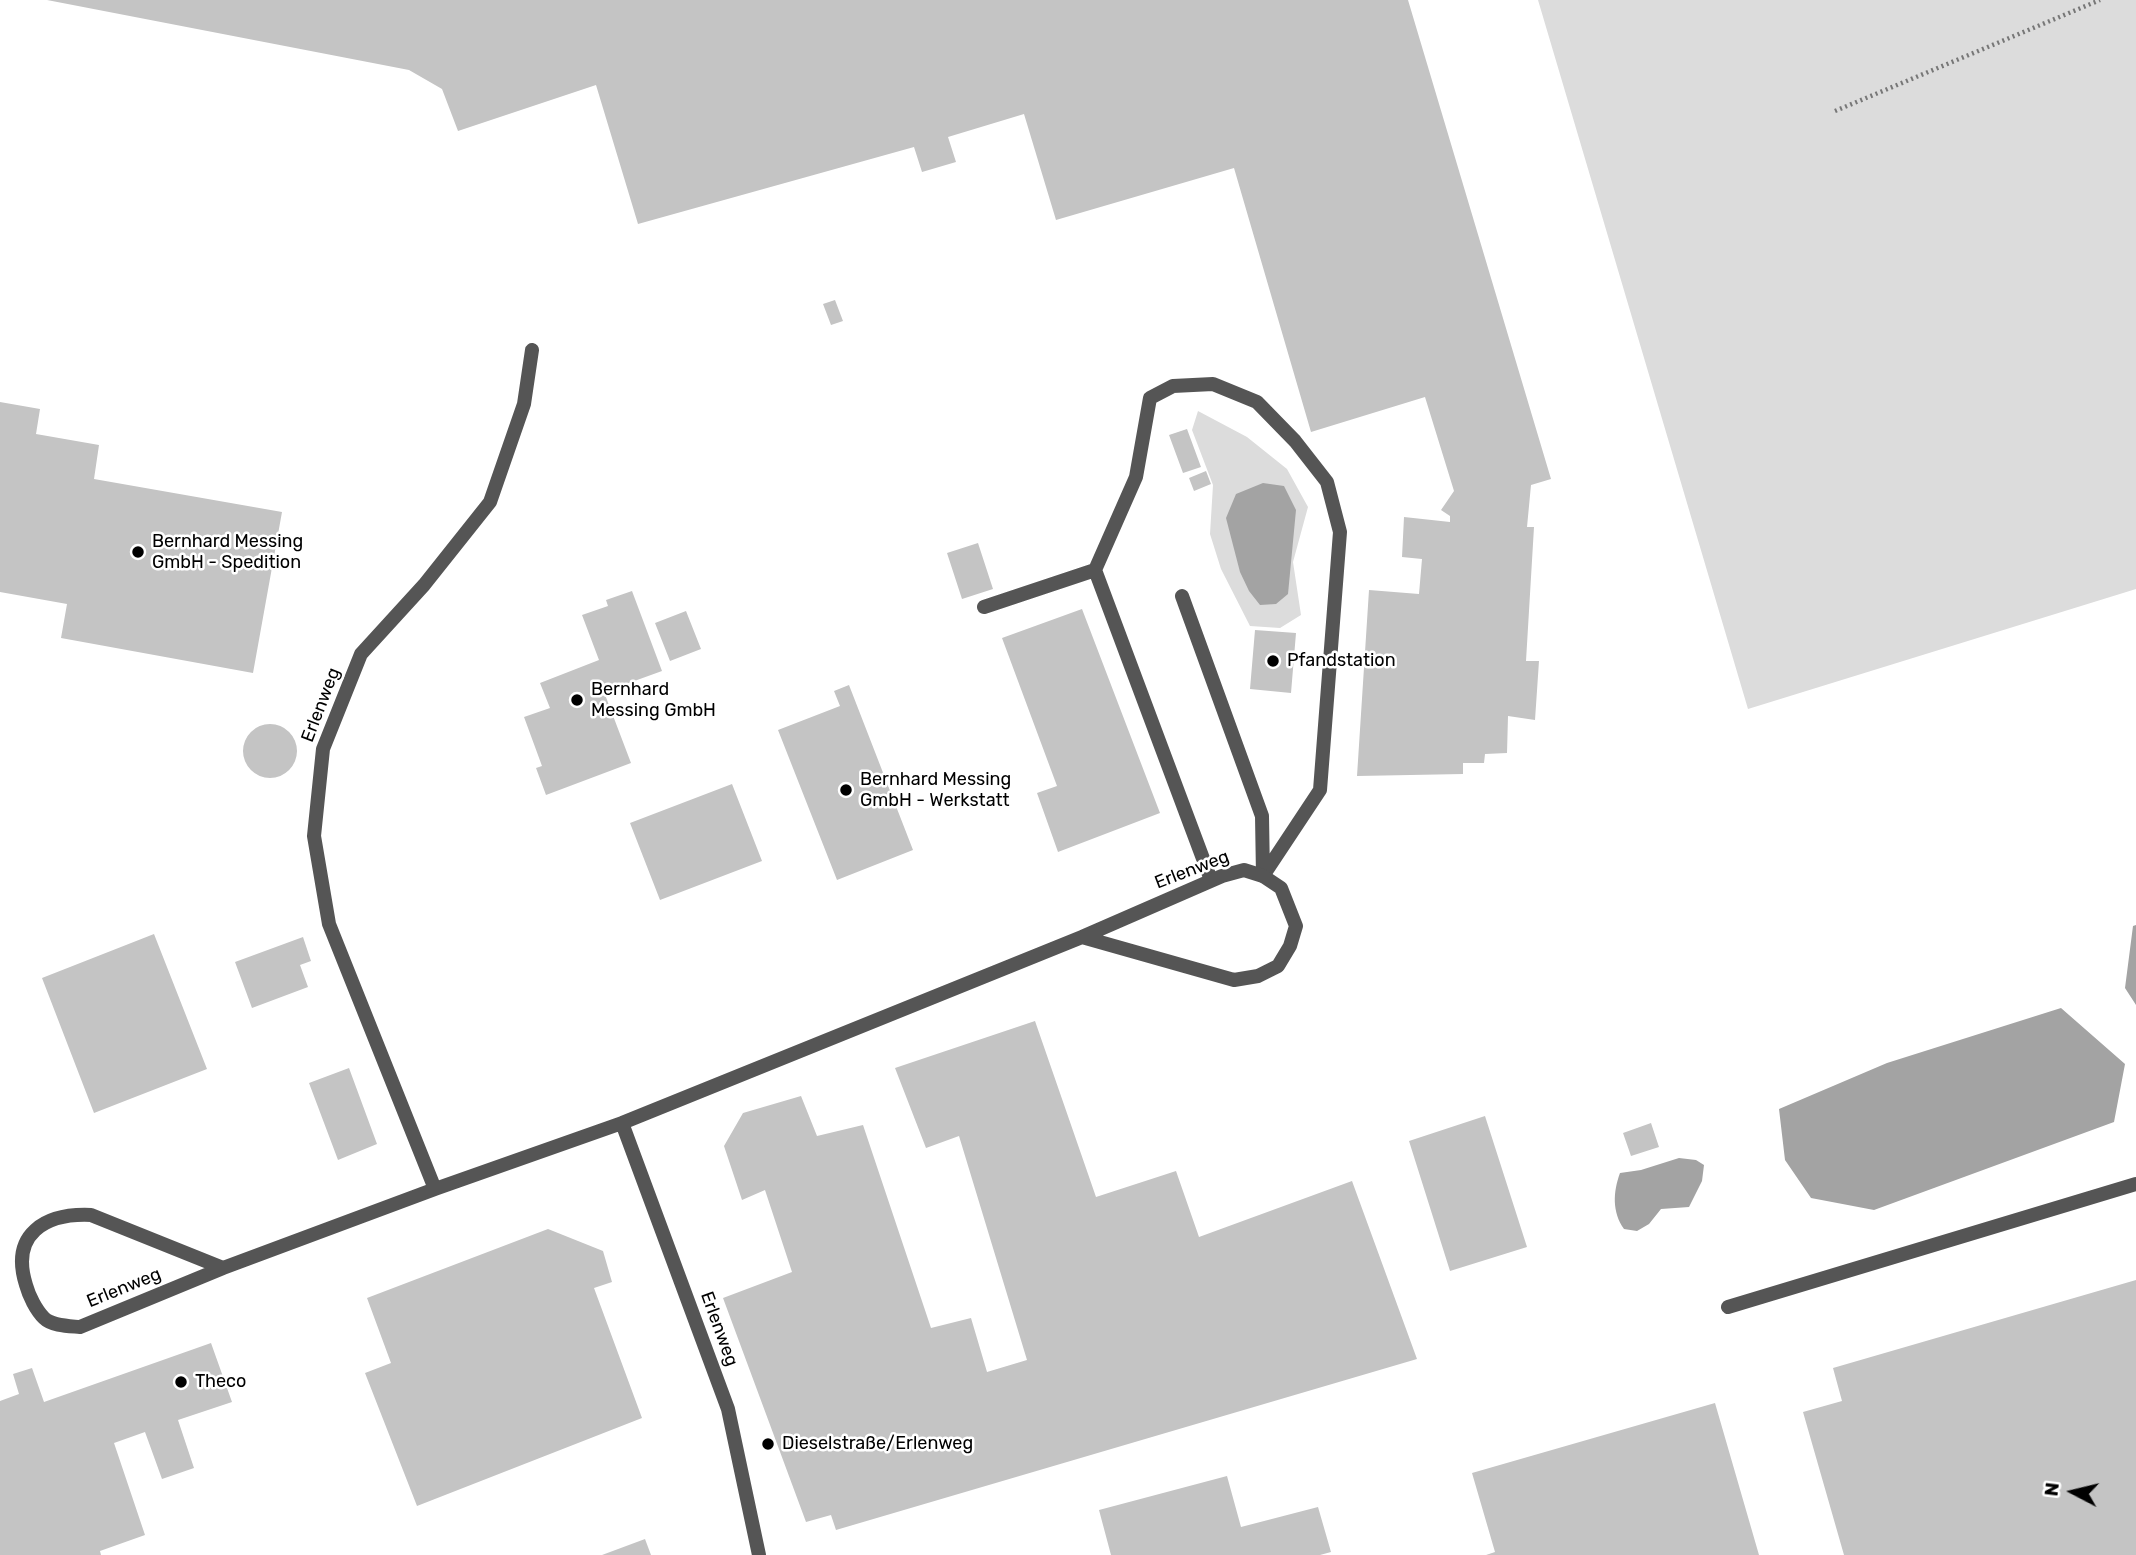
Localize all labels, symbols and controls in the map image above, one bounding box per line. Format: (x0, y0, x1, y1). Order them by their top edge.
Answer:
place label: Bernhard Messing GmbH - Spedition (152, 531, 303, 574)
marker: Bernhard Messing GmbH - Spedition (130, 544, 146, 560)
place label: Pfandstation (1287, 650, 1396, 672)
marker: Pfandstation (1265, 653, 1281, 669)
street label: Erlenweg (297, 665, 345, 745)
place label: Bernhard Messing GmbH (591, 679, 716, 722)
marker: Bernhard Messing GmbH (569, 692, 585, 708)
place label: Bernhard Messing GmbH - Werkstatt (860, 769, 1011, 812)
marker: Bernhard Messing GmbH - Werkstatt (838, 782, 854, 798)
street label: Erlenweg (1152, 846, 1232, 894)
street label: Erlenweg (84, 1263, 164, 1313)
street label: Erlenweg (696, 1289, 742, 1369)
place label: Theco (195, 1371, 246, 1393)
marker: Theco (173, 1374, 189, 1390)
place label: Dieselstraße/Erlenweg (782, 1433, 973, 1455)
marker: Dieselstraße/Erlenweg (760, 1436, 776, 1452)
north arrow (2038, 1457, 2108, 1527)
text: N (2039, 1481, 2064, 1498)

